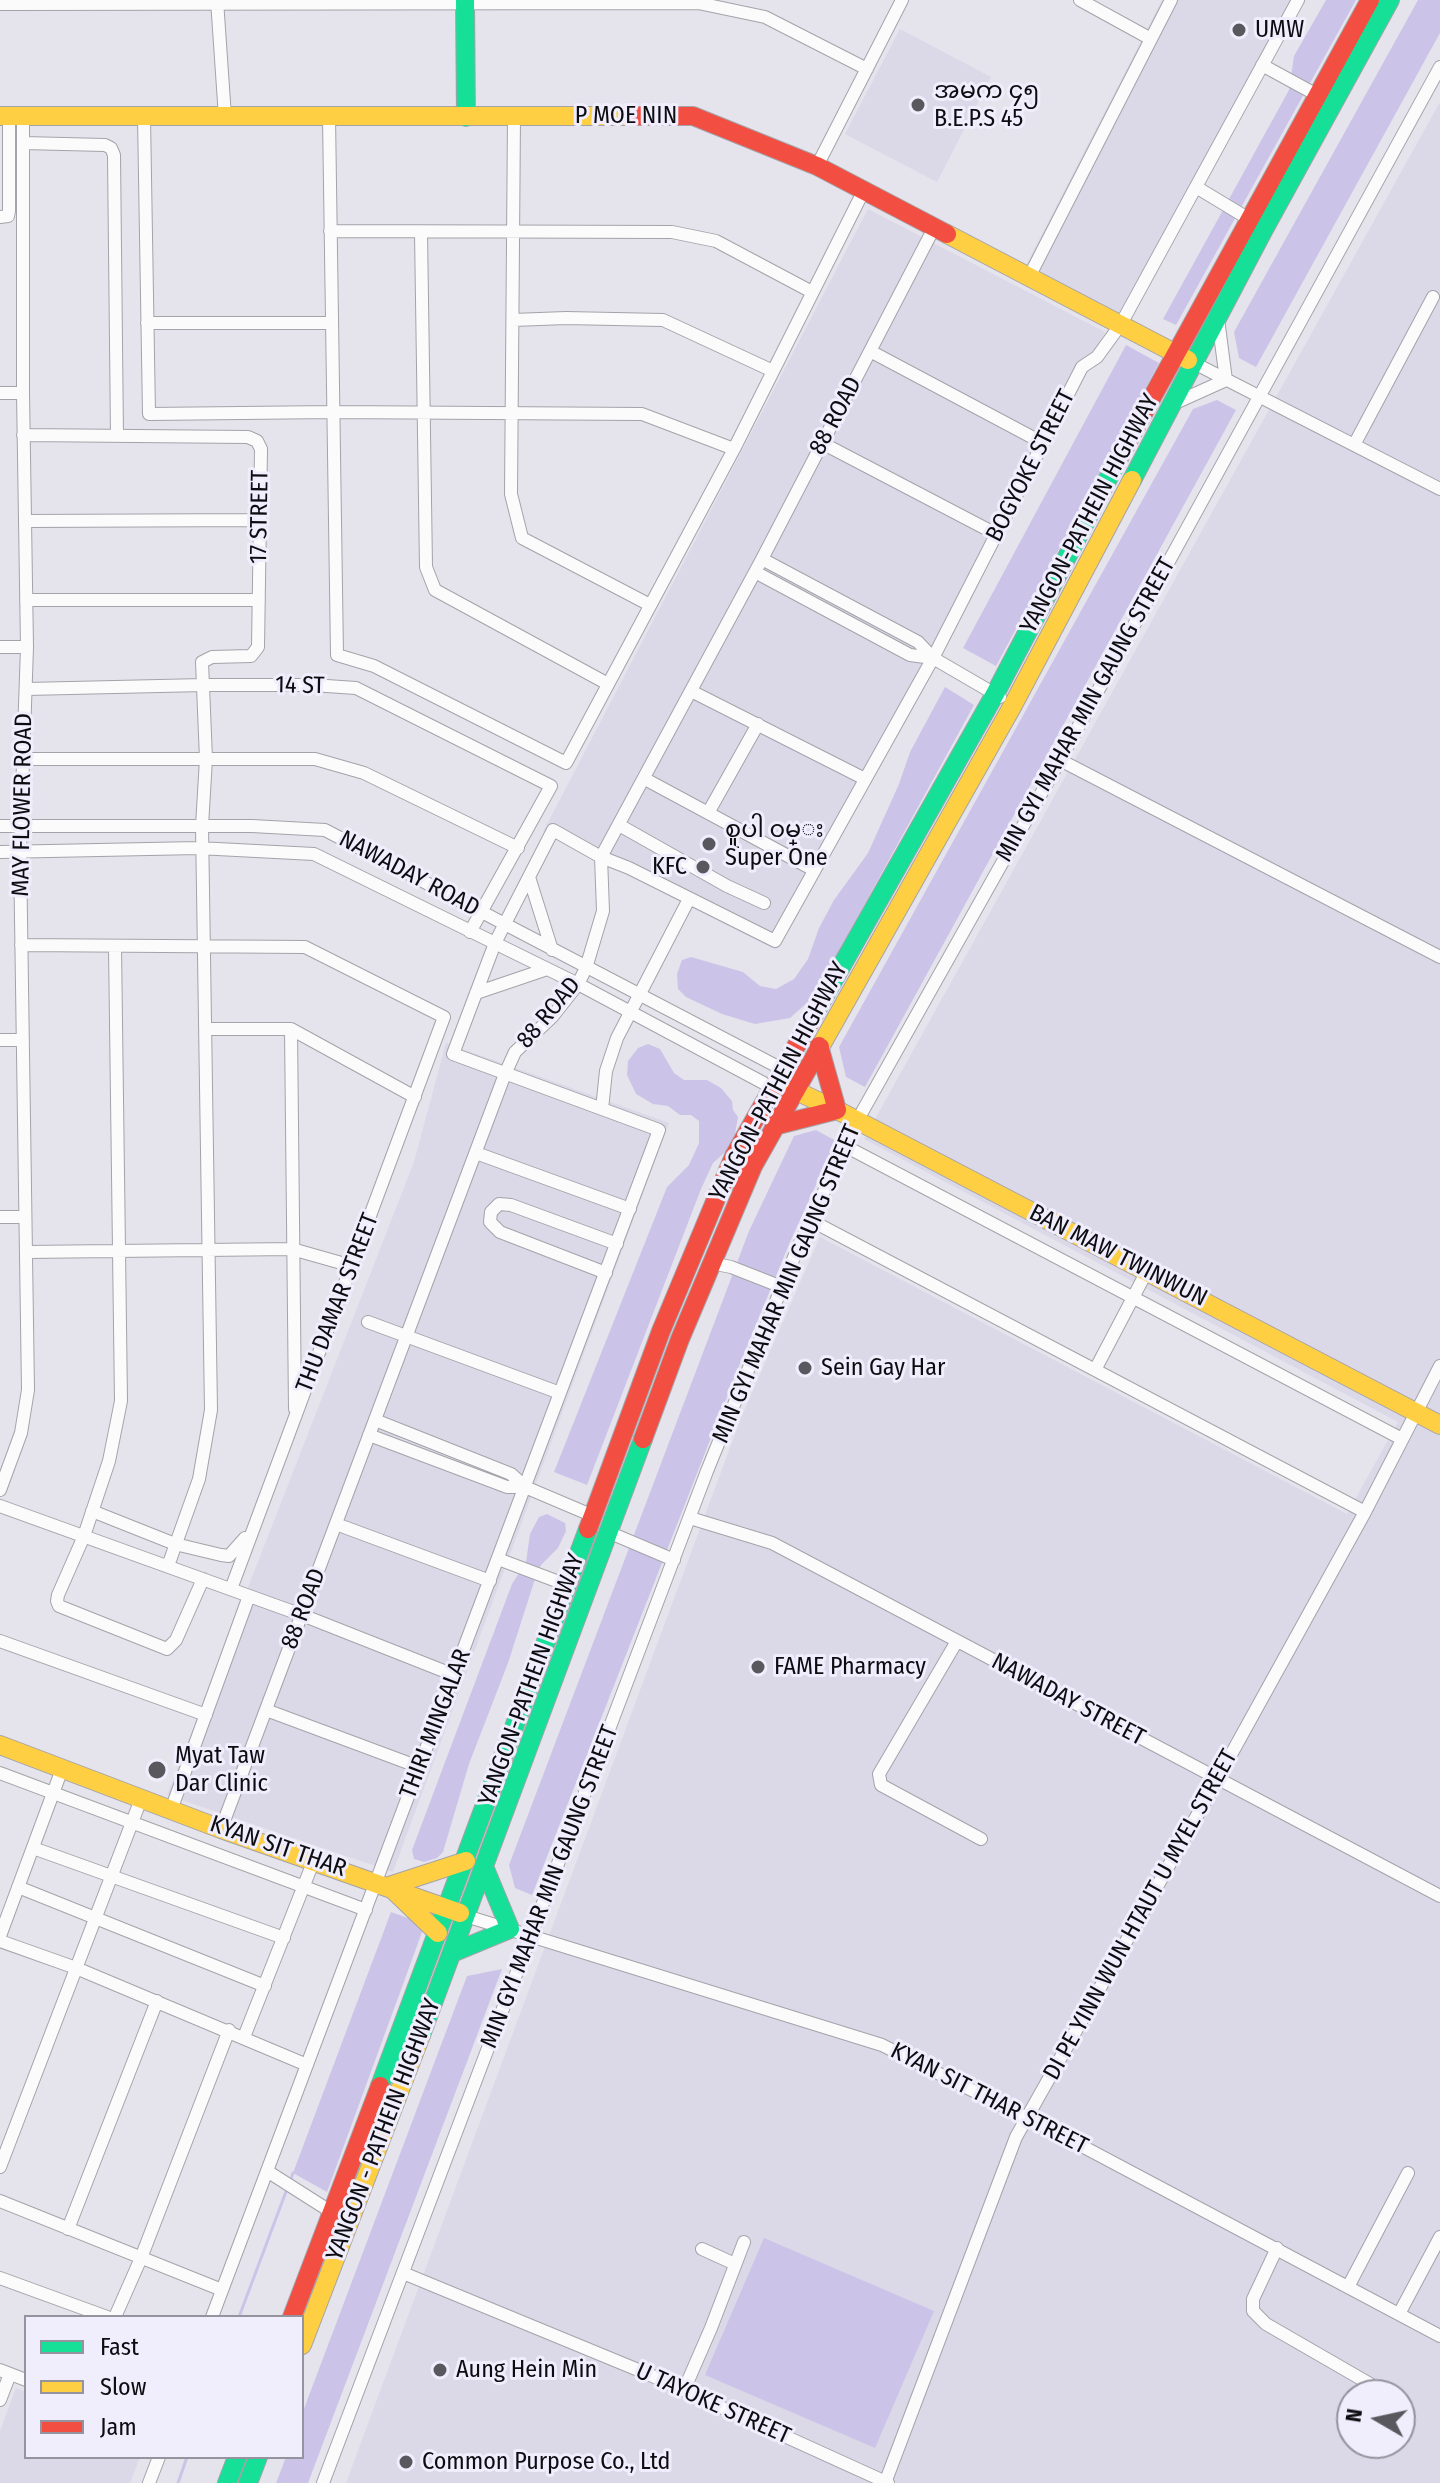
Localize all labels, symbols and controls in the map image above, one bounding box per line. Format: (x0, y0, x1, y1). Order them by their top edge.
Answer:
place label: UMW (1255, 16, 1304, 44)
marker: UMW (1230, 21, 1248, 39)
place label: အမက ၄၅ B.E.P.S 45 (934, 77, 1040, 133)
marker: အမက ၄၅ B.E.P.S 45 (909, 96, 927, 114)
street label: P MOE NIN (575, 102, 677, 130)
street label: 88 ROAD (804, 372, 868, 460)
street label: BOGYOKE STREET (980, 385, 1082, 547)
street label: YANGON-PATHEIN HIGHWAY (1015, 390, 1165, 638)
street label: 17 STREET (245, 470, 275, 564)
street label: MIN GYI MAHAR MIN GAUNG STREET (990, 553, 1182, 867)
street label: 14 ST (275, 671, 325, 701)
street label: MAY FLOWER ROAD (7, 713, 39, 897)
place label: စူပါ ၀မ္း Super One (725, 816, 828, 872)
street label: NAWADAY ROAD (334, 825, 484, 923)
marker: စူပါ ၀မ္း Super One (700, 835, 718, 853)
place label: KFC (652, 853, 687, 881)
marker: KFC (694, 858, 712, 876)
street label: YANGON-PATHEIN HIGHWAY (704, 958, 854, 1206)
street label: 88 ROAD (511, 972, 587, 1054)
street label: MIN GYI MAHAR MIN GAUNG STREET (707, 1120, 867, 1448)
street label: BAN MAW TWINWUN (1024, 1199, 1212, 1313)
street label: THU DAMAR STREET (291, 1209, 385, 1397)
place label: Sein Gay Har (821, 1354, 945, 1382)
marker: Sein Gay Har (796, 1359, 814, 1377)
street label: YANGON-PATHEIN HIGHWAY (473, 1550, 591, 1810)
street label: 88 ROAD (276, 1565, 332, 1653)
street label: THIRI MINGALAR (394, 1645, 478, 1803)
street label: NAWADAY STREET (986, 1647, 1150, 1753)
place label: FAME Pharmacy (774, 1653, 926, 1681)
marker: FAME Pharmacy (749, 1658, 767, 1676)
street label: MIN GYI MAHAR MIN GAUNG STREET (475, 1722, 625, 2052)
place label: Myat Taw Dar Clinic (175, 1742, 268, 1798)
street label: DI PE YINN WUN HTAUT U MYEL STREET (1038, 1745, 1244, 2085)
marker: Myat Taw Dar Clinic (146, 1759, 168, 1781)
street label: KYAN SIT THAR (206, 1810, 350, 1884)
street label: YANGON - PATHEIN HIGHWAY (321, 1995, 447, 2265)
street label: KYAN SIT THAR STREET (886, 2037, 1092, 2161)
legend (24, 2315, 304, 2459)
text: Fast (100, 2333, 139, 2361)
place label: Aung Hein Min (456, 2356, 597, 2384)
street label: U TAYOKE STREET (631, 2357, 795, 2451)
marker: Aung Hein Min (431, 2361, 449, 2379)
text: Slow (100, 2373, 146, 2401)
north arrow (1336, 2379, 1416, 2459)
text: N (1339, 2407, 1368, 2424)
text: Jam (100, 2413, 137, 2441)
place label: Common Purpose Co., Ltd (422, 2448, 670, 2476)
marker: Common Purpose Co., Ltd (397, 2453, 415, 2471)

